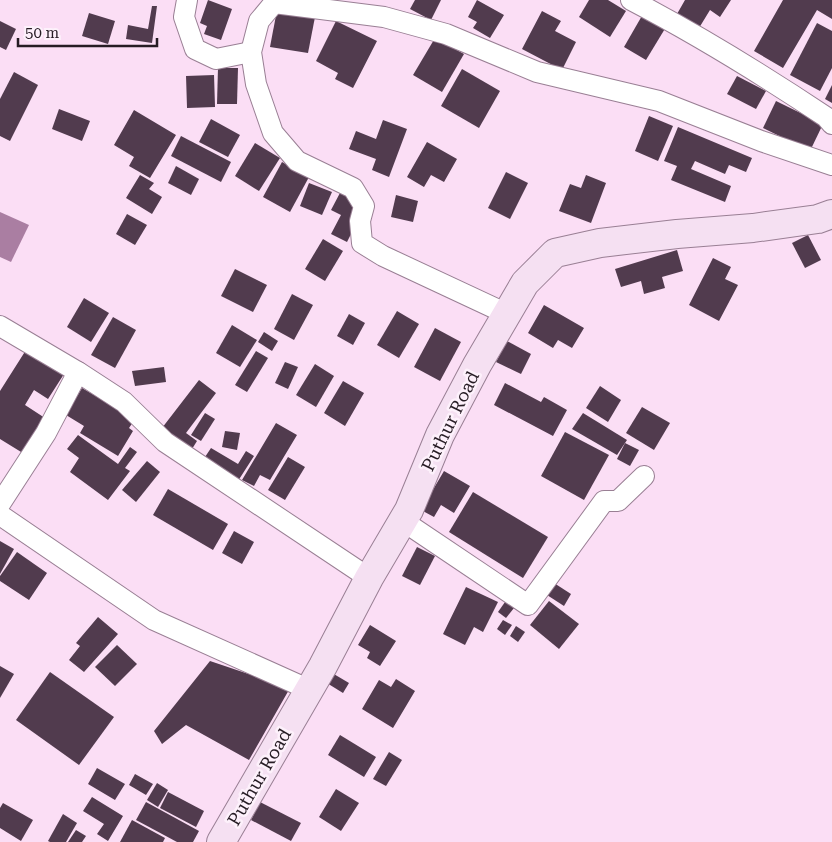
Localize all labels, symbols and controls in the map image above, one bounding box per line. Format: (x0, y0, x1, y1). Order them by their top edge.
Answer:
scale bar (18, 15, 156, 47)
text: 50 m (25, 24, 60, 42)
street label: Puthur Road (417, 367, 483, 474)
street label: Puthur Road (223, 724, 295, 829)

